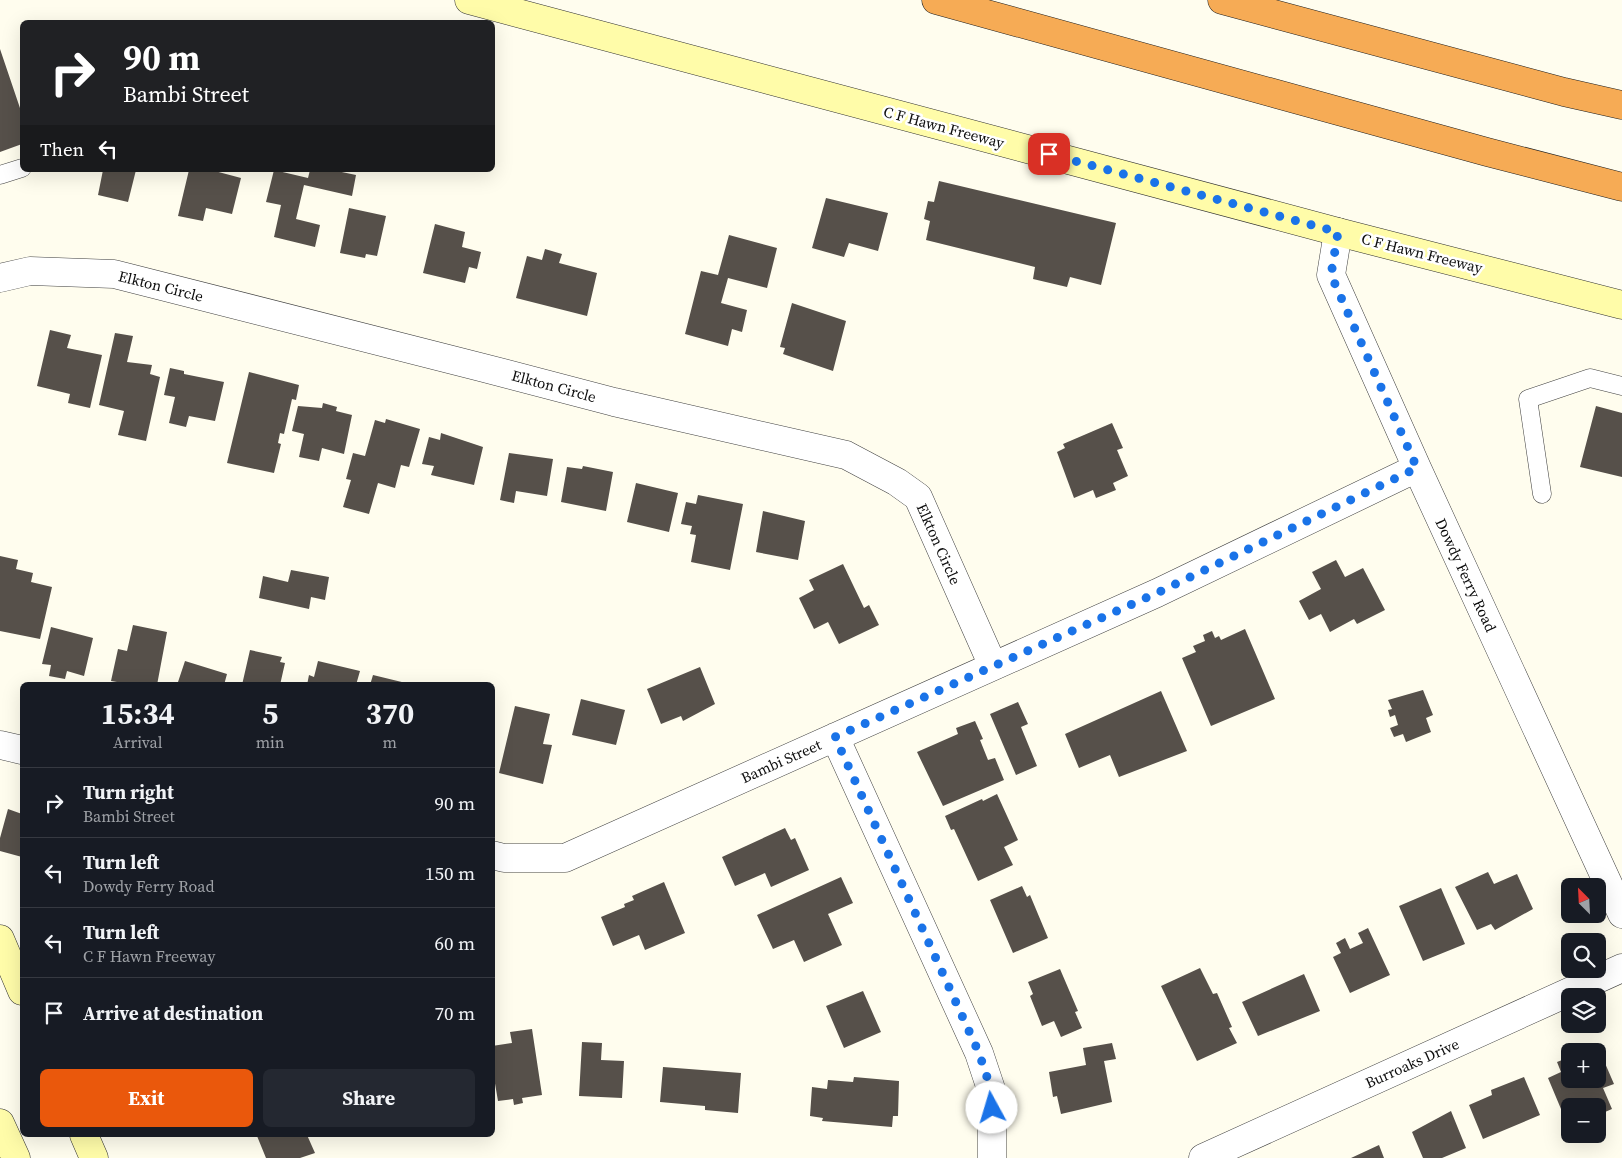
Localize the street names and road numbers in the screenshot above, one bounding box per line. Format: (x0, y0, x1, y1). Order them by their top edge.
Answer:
street label: C F Hawn Freeway (881, 101, 1007, 153)
street label: C F Hawn Freeway (1359, 228, 1485, 278)
street label: Elkton Circle (116, 265, 206, 307)
street label: Elkton Circle (509, 365, 599, 407)
street label: Elkton Circle (912, 500, 966, 588)
street label: Dowdy Ferry Road (1430, 515, 1502, 636)
street label: Bambi Street (737, 734, 825, 788)
street label: Burroaks Drive (1362, 1033, 1462, 1093)

